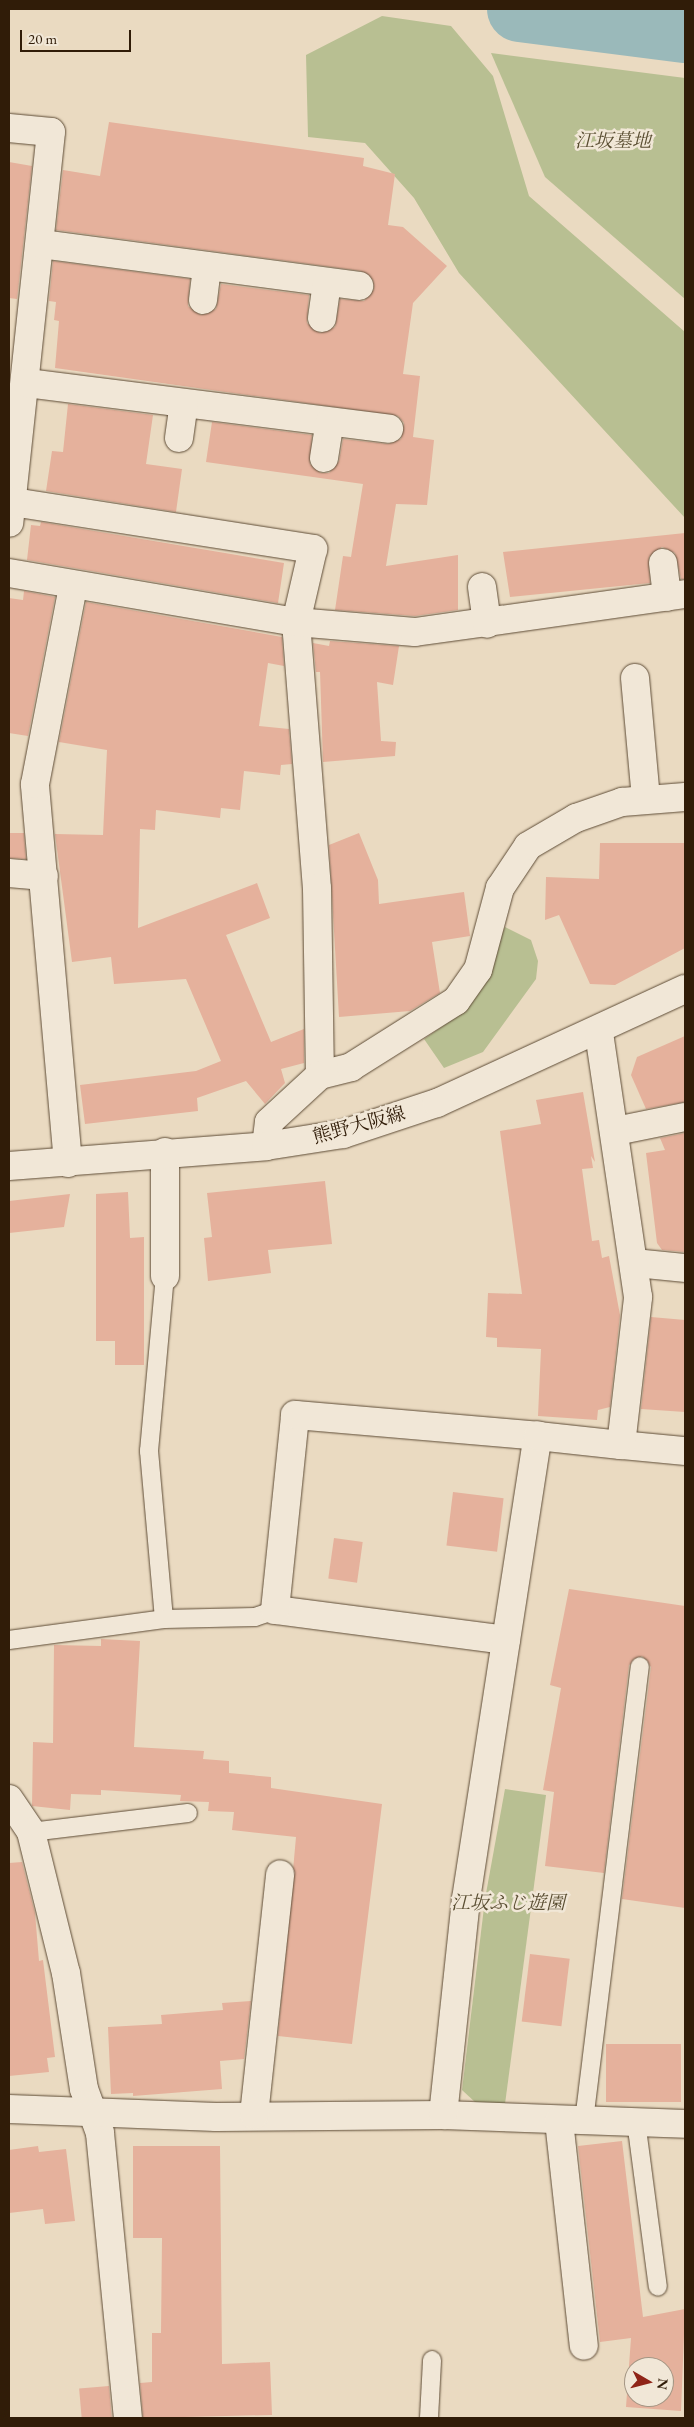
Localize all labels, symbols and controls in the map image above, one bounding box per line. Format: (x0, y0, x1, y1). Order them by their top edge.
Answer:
scale bar (22, 20, 134, 52)
text: 20 m (28, 29, 57, 48)
park label: 江坂墓地 (575, 130, 651, 152)
street label: 熊野大阪線 (310, 1102, 408, 1148)
park label: 江坂ふじ遊園 (451, 1892, 565, 1914)
north arrow (624, 2357, 674, 2407)
text: N (653, 2377, 673, 2391)

